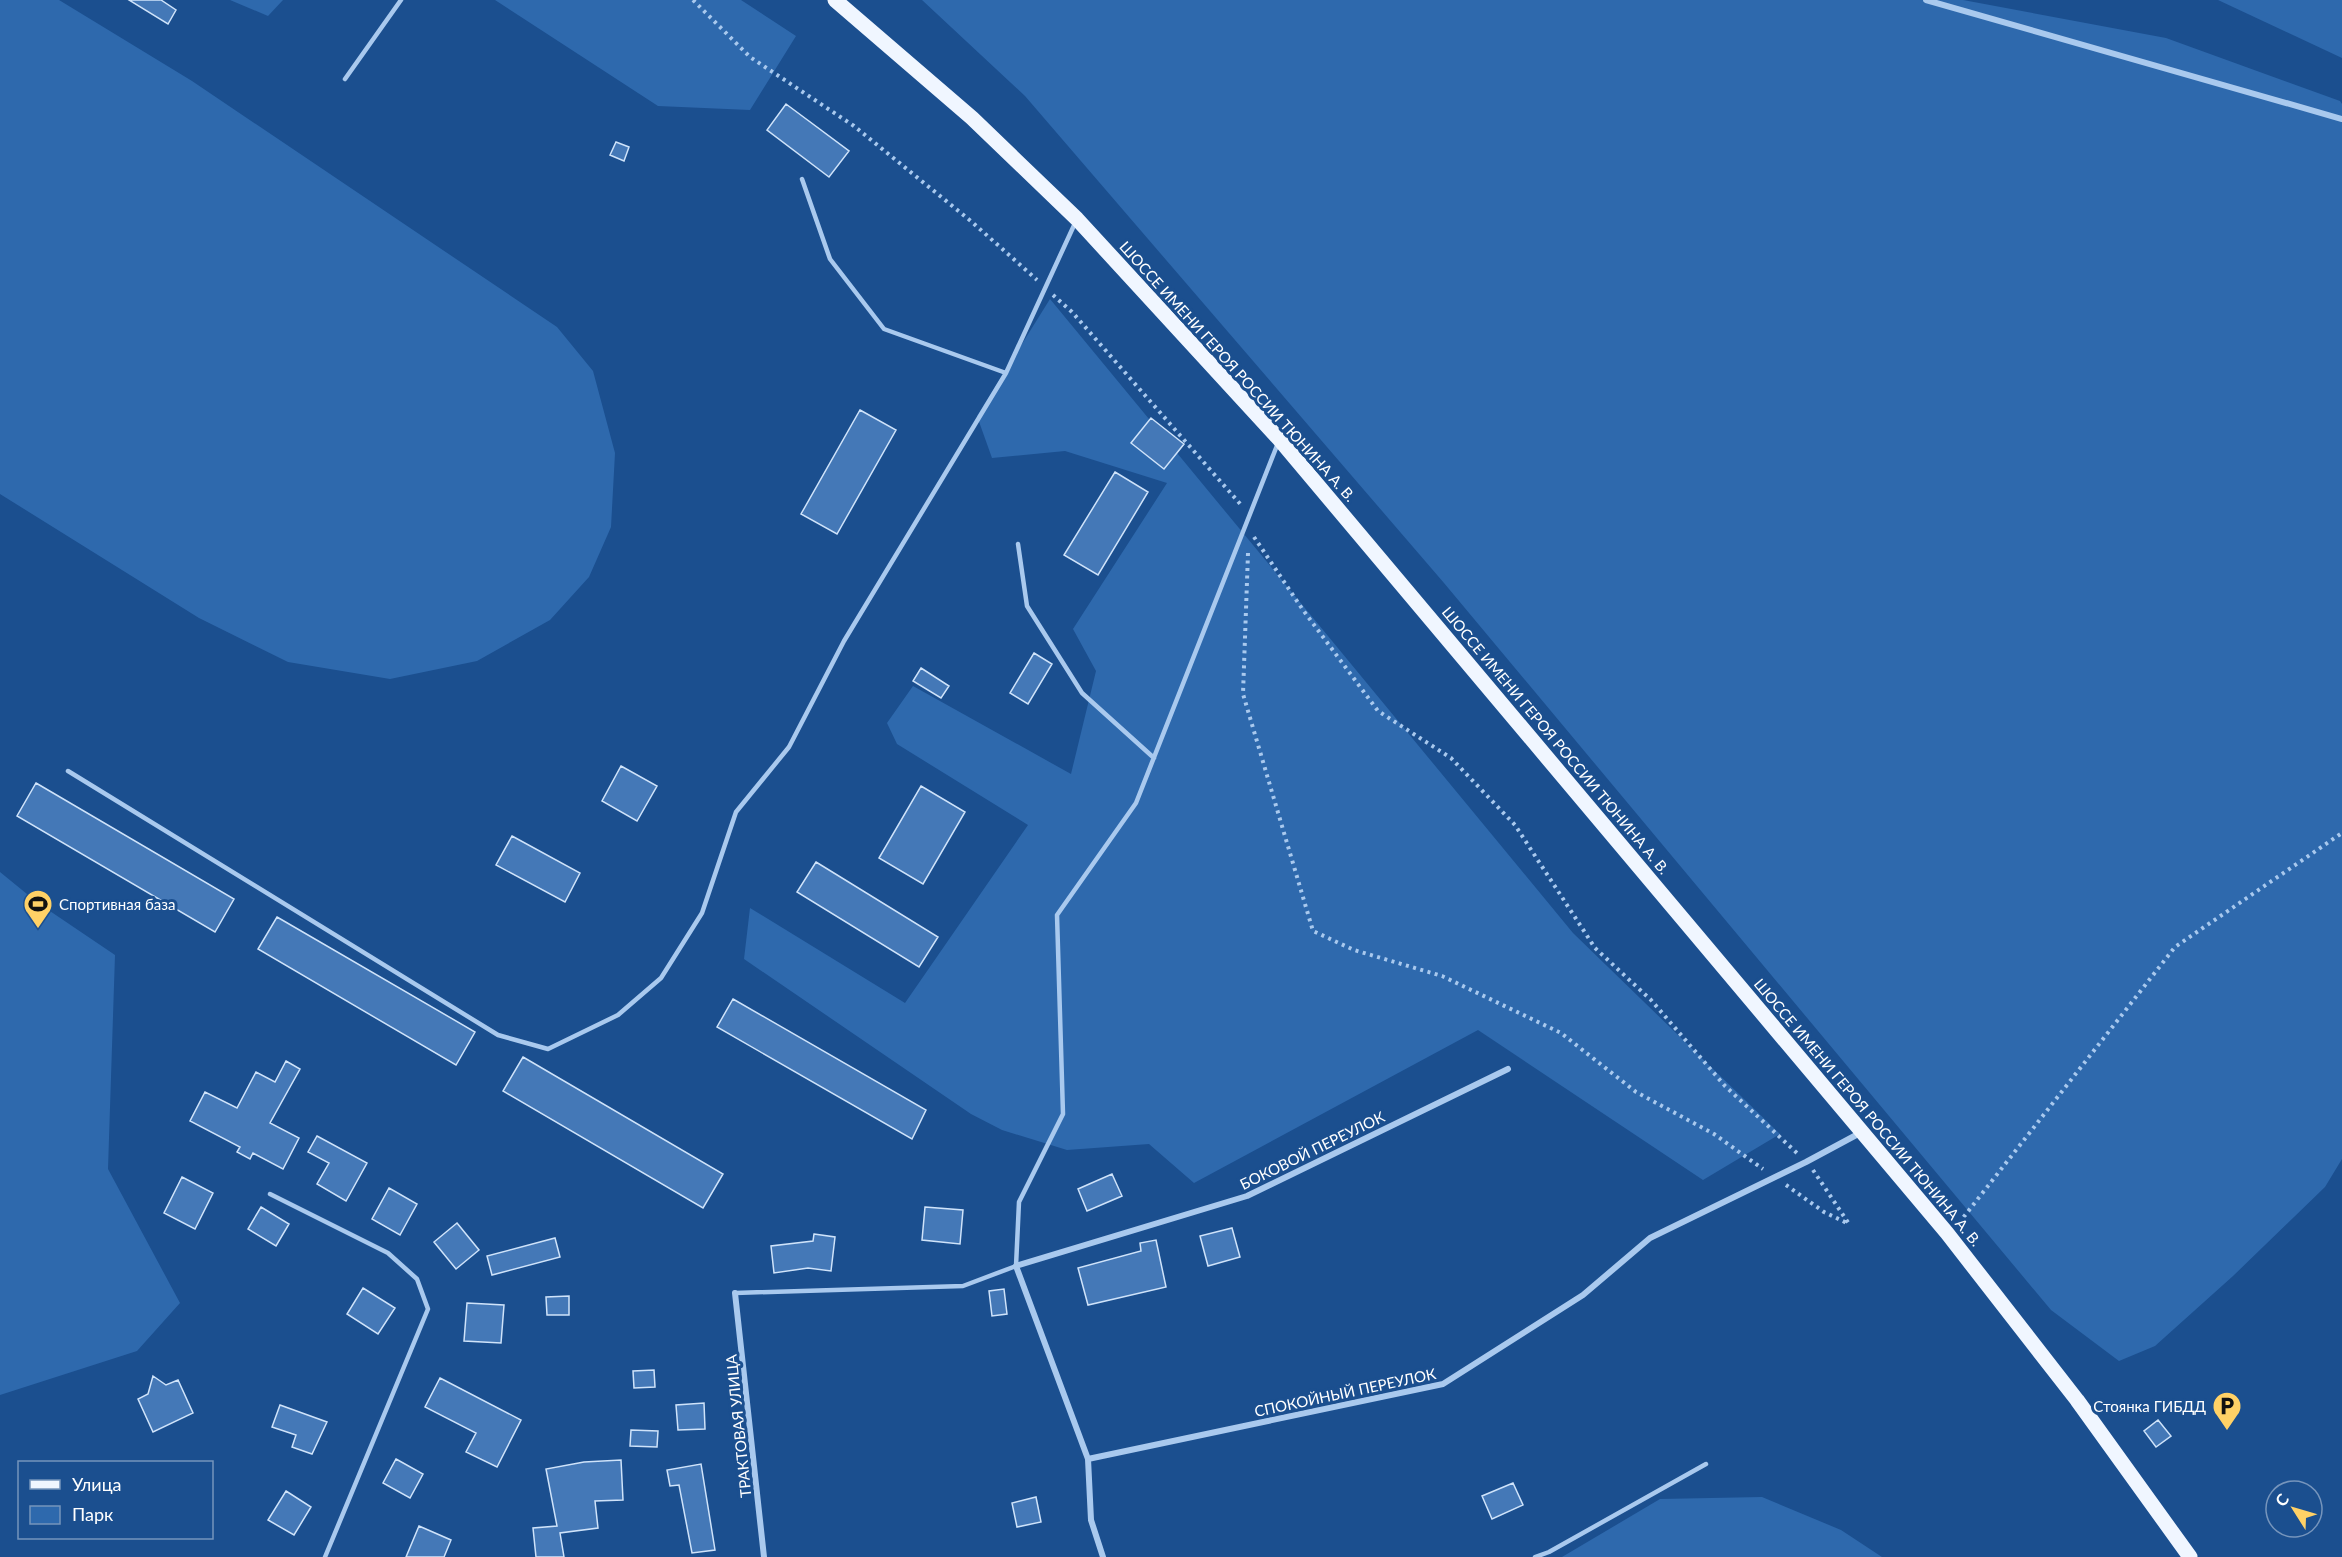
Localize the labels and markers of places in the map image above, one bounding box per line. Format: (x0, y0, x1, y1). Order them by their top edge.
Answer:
sports icon: Спортивная база (22, 888, 54, 930)
place label: Спортивная база (59, 895, 175, 913)
parking icon: Стоянка ГИБДД (2211, 1390, 2243, 1432)
place label: Стоянка ГИБДД (2093, 1397, 2206, 1415)

